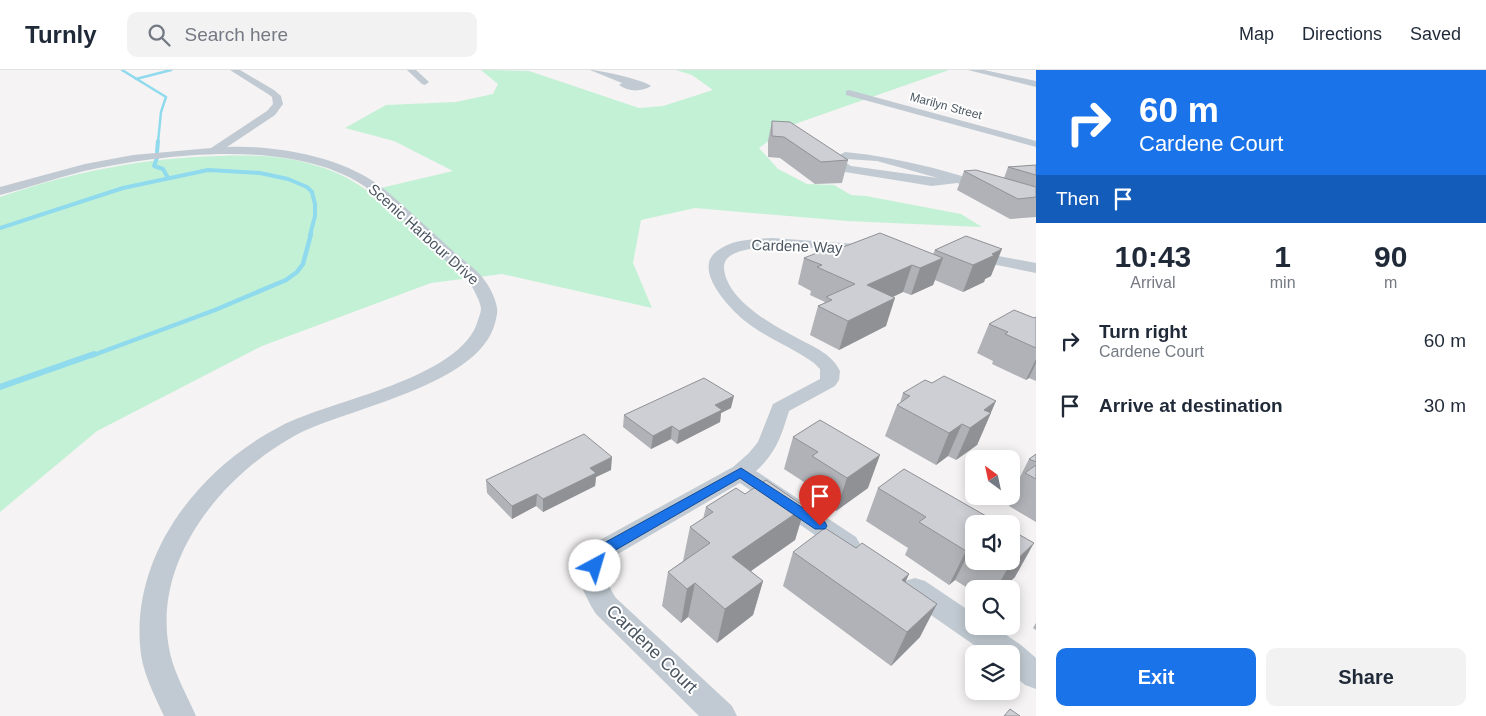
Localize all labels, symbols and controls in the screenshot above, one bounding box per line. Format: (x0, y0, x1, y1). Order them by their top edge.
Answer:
search box (127, 12, 477, 57)
text: Turnly (25, 21, 97, 48)
icon: search (145, 21, 173, 49)
text: Search here (185, 24, 288, 45)
text: Map (1239, 24, 1274, 44)
text: Directions (1302, 24, 1382, 44)
text: Saved (1410, 24, 1461, 44)
street label: Marilyn Street (908, 90, 984, 123)
icon: right (1056, 90, 1121, 155)
text: 60 m (1139, 90, 1219, 129)
text: Cardene Court (1139, 131, 1283, 156)
street label: Scenic Harbour Drive (365, 180, 483, 288)
icon: arrive (1109, 185, 1137, 213)
text: Then (1056, 188, 1099, 209)
street label: Cardene Way (751, 236, 843, 256)
text: 10:43 (1115, 240, 1191, 273)
text: 1 (1274, 240, 1291, 273)
text: 90 (1374, 240, 1407, 273)
text: Arrival (1130, 274, 1176, 291)
text: min (1270, 274, 1296, 291)
text: m (1384, 274, 1397, 291)
text: Turn right (1099, 321, 1187, 342)
icon: right (1056, 327, 1084, 355)
text: 60 m (1424, 330, 1466, 351)
text: Cardene Court (1099, 343, 1204, 360)
icon: arrive (1056, 392, 1084, 420)
text: Arrive at destination (1099, 395, 1283, 416)
text: 30 m (1424, 395, 1466, 416)
north arrow (965, 450, 1020, 505)
map controls (965, 450, 1020, 700)
pin (799, 475, 841, 526)
icon: arrive (806, 482, 834, 510)
button: sound (965, 515, 1020, 570)
position arrow (568, 539, 620, 591)
button: search (965, 580, 1020, 635)
street label: Cardene Court (603, 601, 701, 697)
button: layers (965, 645, 1020, 700)
button: Exit (1056, 648, 1256, 706)
button: Share (1266, 648, 1466, 706)

